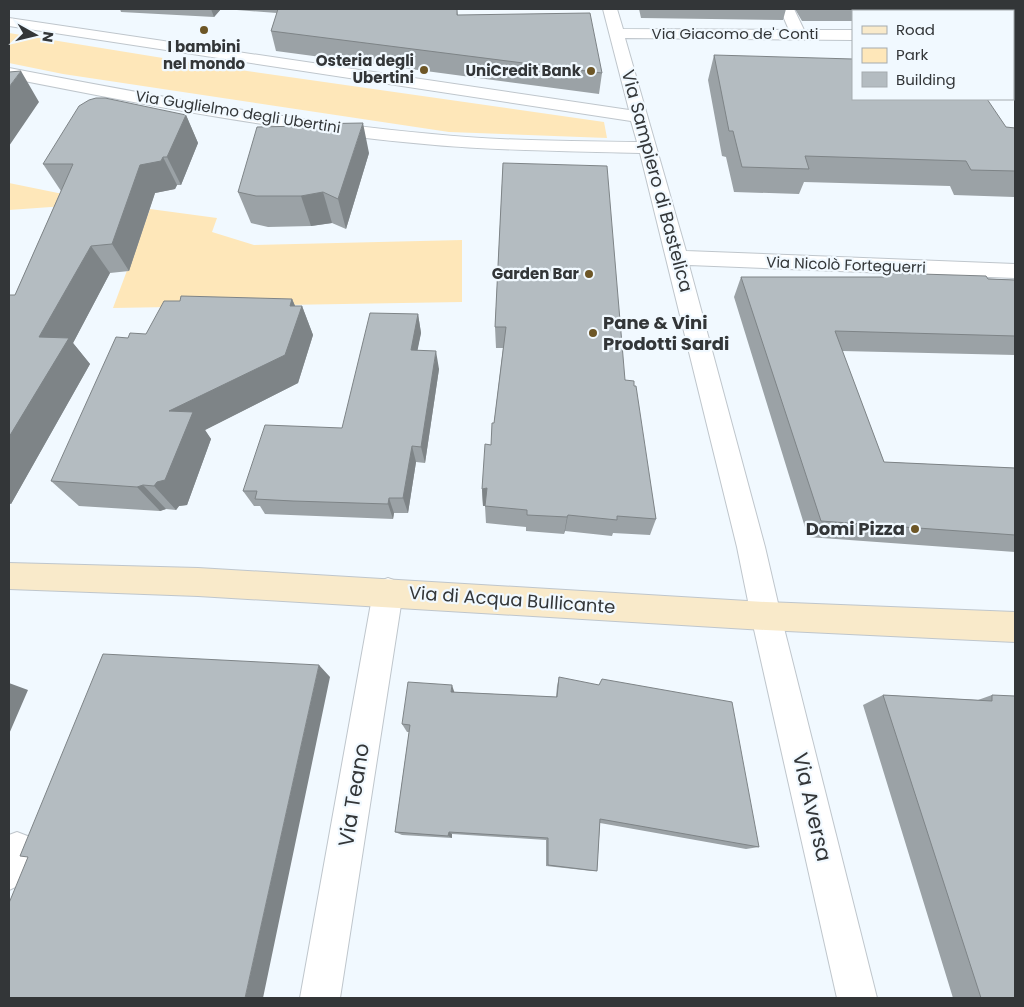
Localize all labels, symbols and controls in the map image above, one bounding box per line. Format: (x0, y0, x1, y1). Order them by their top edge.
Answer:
north arrow (10, 10, 60, 60)
legend (852, 10, 1014, 100)
text: Road (896, 19, 935, 40)
street label: Via Giacomo de' Conti (652, 23, 819, 44)
marker: I bambini nel mondo (198, 24, 210, 36)
text: N (37, 30, 59, 43)
place label: I bambini nel mondo (163, 36, 246, 74)
text: Park (896, 44, 928, 65)
place label: Osteria degli Ubertini (316, 50, 414, 88)
place label: UniCredit Bank (465, 60, 582, 81)
marker: Osteria degli Ubertini (418, 64, 430, 76)
marker: UniCredit Bank (585, 65, 597, 77)
street label: Via Sampiero di Bastelica (616, 67, 699, 295)
text: Building (896, 69, 956, 90)
street label: Via Guglielmo degli Ubertini (134, 85, 342, 138)
street label: Via Nicolò Forteguerri (766, 251, 926, 278)
place label: Garden Bar (492, 263, 580, 284)
marker: Garden Bar (583, 268, 595, 280)
place label: Pane & Vini Prodotti Sardi (603, 310, 729, 356)
marker: Pane & Vini Prodotti Sardi (587, 327, 599, 339)
place label: Domi Pizza (806, 516, 905, 541)
marker: Domi Pizza (909, 523, 921, 535)
street label: Via di Acqua Bullicante (408, 580, 616, 619)
street label: Via Teano (331, 741, 376, 849)
street label: Via Aversa (786, 749, 839, 864)

